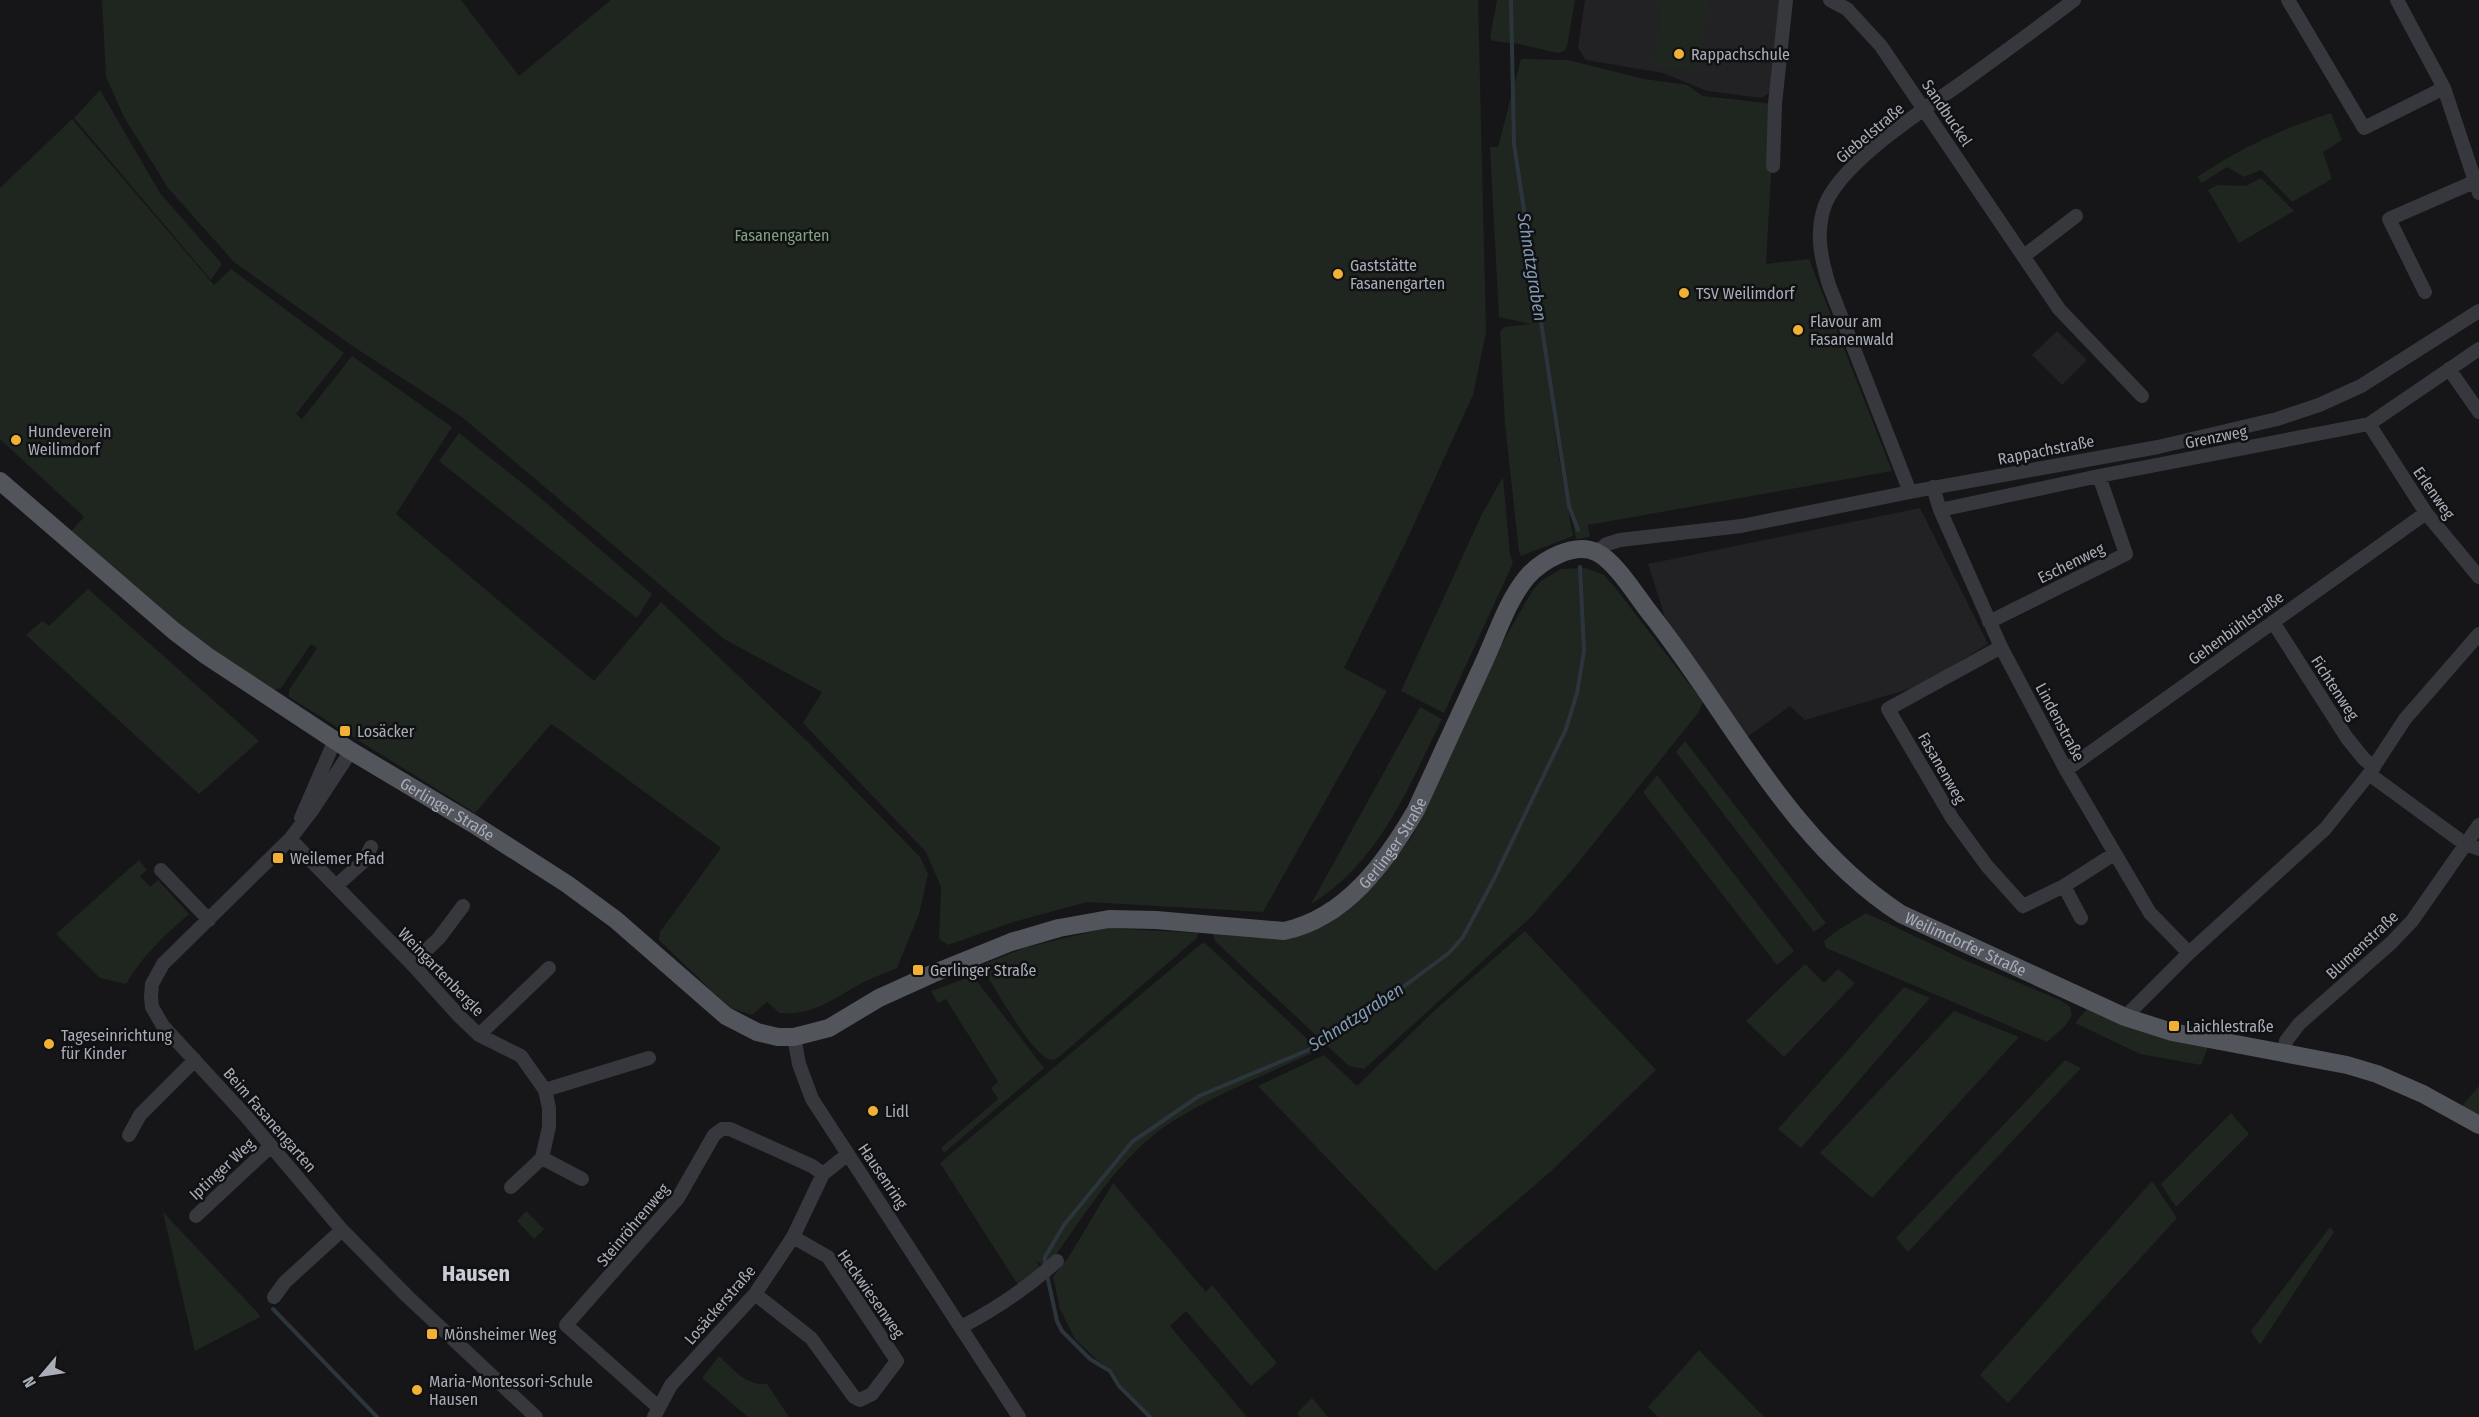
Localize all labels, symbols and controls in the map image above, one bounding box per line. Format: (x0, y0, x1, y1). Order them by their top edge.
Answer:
place label: Rappachschule (1691, 45, 1790, 64)
marker: Rappachschule (1672, 47, 1686, 61)
street label: Sandbuckel (1918, 76, 1976, 150)
street label: Giebelstraße (1832, 99, 1908, 167)
water label: Schnatzgraben (1512, 210, 1551, 323)
park label: Fasanengarten (734, 226, 830, 245)
place label: Gaststätte Fasanengarten (1350, 256, 1445, 293)
marker: Gaststätte Fasanengarten (1331, 267, 1345, 281)
place label: TSV Weilimdorf (1696, 284, 1796, 303)
marker: TSV Weilimdorf (1677, 286, 1691, 300)
place label: Flavour am Fasanenwald (1810, 312, 1894, 349)
marker: Flavour am Fasanenwald (1791, 323, 1805, 337)
place label: Hundeverein Weilimdorf (28, 422, 111, 459)
street label: Grenzweg (2183, 422, 2249, 452)
street label: Rappachstraße (1996, 431, 2096, 469)
marker: Hundeverein Weilimdorf (9, 433, 23, 447)
street label: Erlenweg (2409, 463, 2459, 523)
street label: Eschenweg (2035, 539, 2108, 587)
street label: Gehenbühlstraße (2185, 587, 2287, 669)
street label: Fichtenweg (2307, 652, 2363, 724)
street label: Lindenstraße (2031, 680, 2089, 764)
place label: Losäcker (357, 722, 415, 741)
marker: Losäcker (338, 724, 352, 738)
street label: Fasanenweg (1914, 729, 1970, 807)
street label: Gerlinger Straße (397, 773, 498, 844)
street label: Gerlinger Straße (1355, 794, 1430, 892)
place label: Weilemer Pfad (290, 849, 385, 868)
marker: Weilemer Pfad (271, 851, 285, 865)
street label: Blumenstraße (2322, 907, 2402, 983)
street label: Weilimdorfer Straße (1902, 908, 2029, 980)
street label: Weingartenbergle (394, 924, 488, 1020)
place label: Gerlinger Straße (930, 961, 1037, 980)
marker: Gerlinger Straße (911, 963, 925, 977)
water label: Schnatzgraben (1303, 978, 1408, 1057)
place label: Laichlestraße (2186, 1017, 2274, 1036)
marker: Laichlestraße (2167, 1019, 2181, 1033)
place label: Tageseinrichtung für Kinder (61, 1026, 173, 1063)
marker: Tageseinrichtung für Kinder (42, 1037, 56, 1051)
street label: Beim Fasanengarten (220, 1064, 320, 1176)
place label: Lidl (885, 1102, 909, 1121)
marker: Lidl (866, 1104, 880, 1118)
street label: Iptinger Weg (185, 1134, 259, 1204)
street label: Hausenring (854, 1140, 912, 1213)
street label: Steinröhrenweg (593, 1179, 674, 1270)
street label: Heckwiesenweg (834, 1246, 909, 1342)
district label: Hausen (442, 1260, 510, 1287)
street label: Losäckerstraße (680, 1261, 760, 1348)
place label: Mönsheimer Weg (444, 1325, 557, 1344)
marker: Mönsheimer Weg (425, 1327, 439, 1341)
north arrow (12, 1345, 72, 1405)
place label: Maria-Montessori-Schule Hausen (429, 1372, 593, 1409)
text: N (19, 1373, 40, 1391)
marker: Maria-Montessori-Schule Hausen (410, 1383, 424, 1397)

